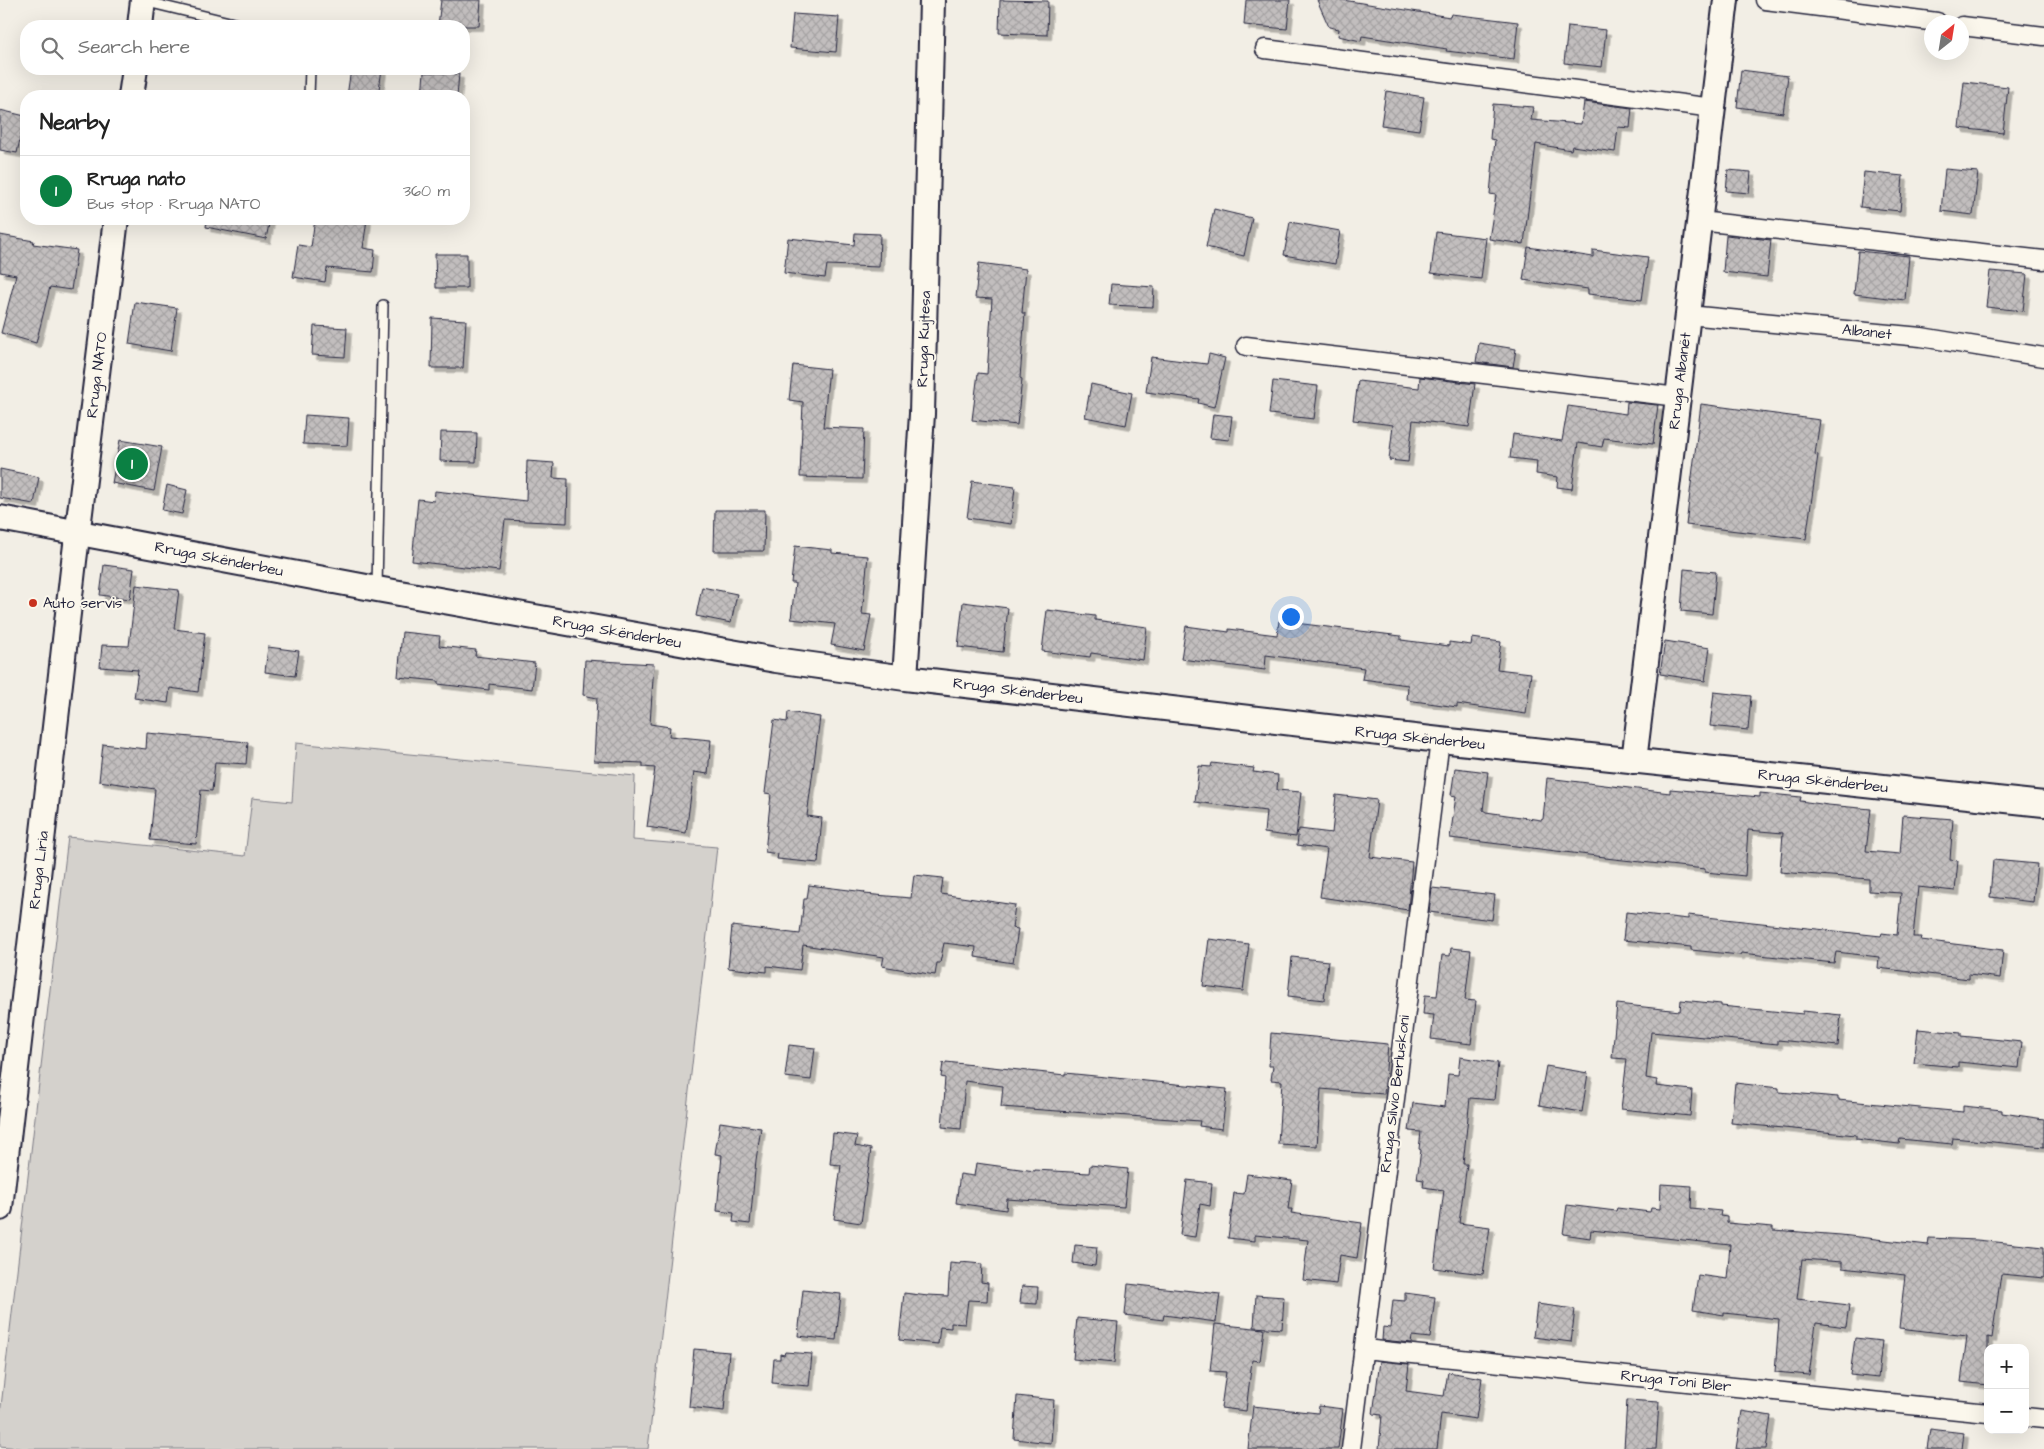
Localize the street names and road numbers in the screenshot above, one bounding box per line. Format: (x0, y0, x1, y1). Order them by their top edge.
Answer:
street label: Rruga Kujtesa (912, 290, 937, 388)
street label: Albanet (1841, 319, 1893, 345)
street label: Rruga NATO (81, 331, 114, 419)
street label: Rruga Albanët (1664, 331, 1697, 431)
street label: Rruga Skënderbeu (153, 536, 286, 583)
street label: Rruga Skënderbeu (551, 610, 684, 655)
street label: Rruga Skënderbeu (952, 673, 1085, 710)
street label: Rruga Skënderbeu (1354, 721, 1486, 756)
street label: Rruga Skënderbeu (1757, 764, 1889, 799)
street label: Rruga Liria (24, 829, 55, 911)
street label: Rruga Silvio Berluskoni (1375, 1013, 1416, 1174)
street label: Rruga Toni Bler (1620, 1365, 1732, 1398)

